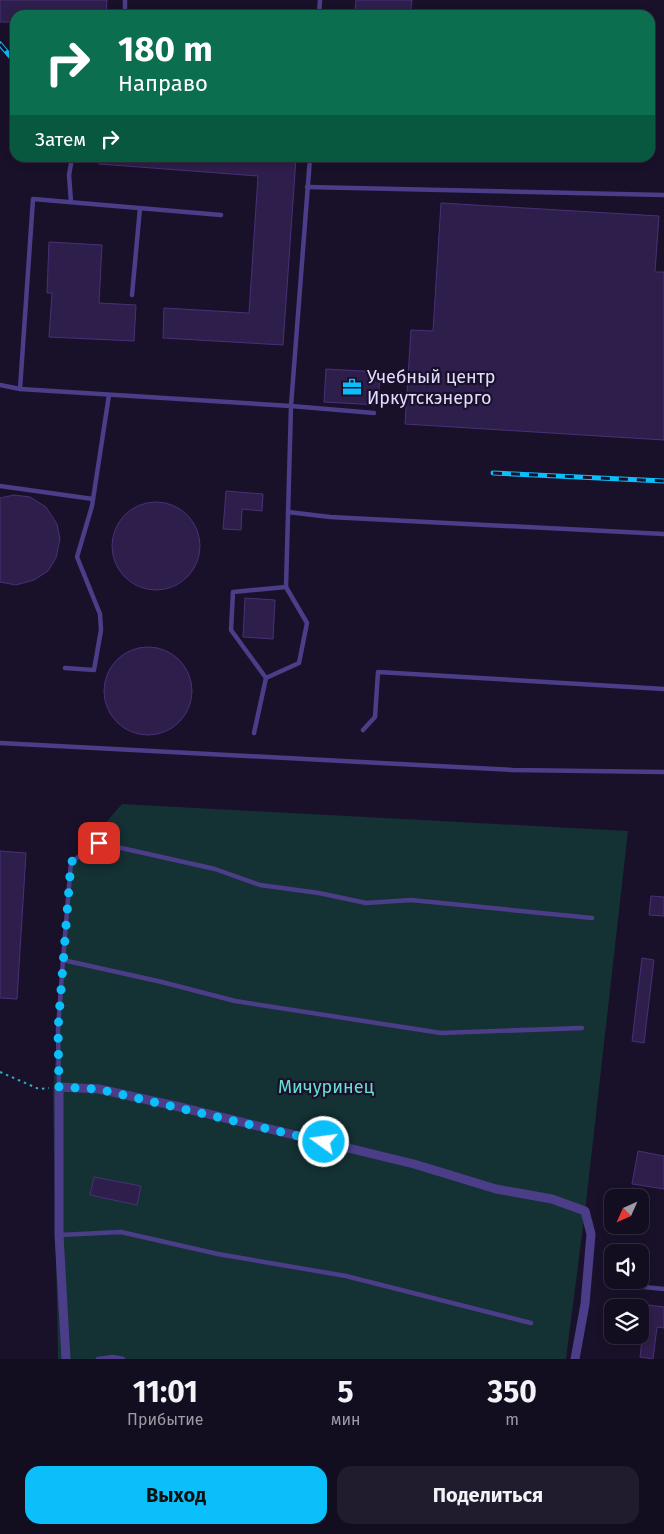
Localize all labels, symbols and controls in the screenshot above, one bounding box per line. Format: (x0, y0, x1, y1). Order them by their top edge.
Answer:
text: 180 m (118, 28, 213, 70)
icon: right (35, 30, 100, 95)
text: Направо (118, 70, 208, 97)
icon: right (96, 125, 124, 153)
text: Затем (35, 128, 86, 151)
place label: Учебный центр Иркутскэнерго (367, 366, 495, 409)
office icon: Учебный центр Иркутскэнерго (341, 376, 363, 398)
pin (78, 822, 120, 864)
icon: arrive (85, 829, 113, 857)
park label: Мичуринец (278, 1076, 375, 1098)
position arrow (297, 1115, 349, 1167)
north arrow (604, 1189, 649, 1234)
map controls (604, 1189, 649, 1344)
button: sound (604, 1244, 649, 1289)
button: layers (604, 1299, 649, 1344)
text: 11:01 (133, 1374, 198, 1410)
text: 5 (338, 1374, 354, 1410)
text: 350 (488, 1374, 537, 1410)
text: Прибытие (127, 1410, 204, 1429)
text: мин (331, 1410, 361, 1429)
text: m (505, 1410, 519, 1429)
button: Выход (25, 1466, 327, 1524)
button: Поделиться (337, 1466, 639, 1524)

